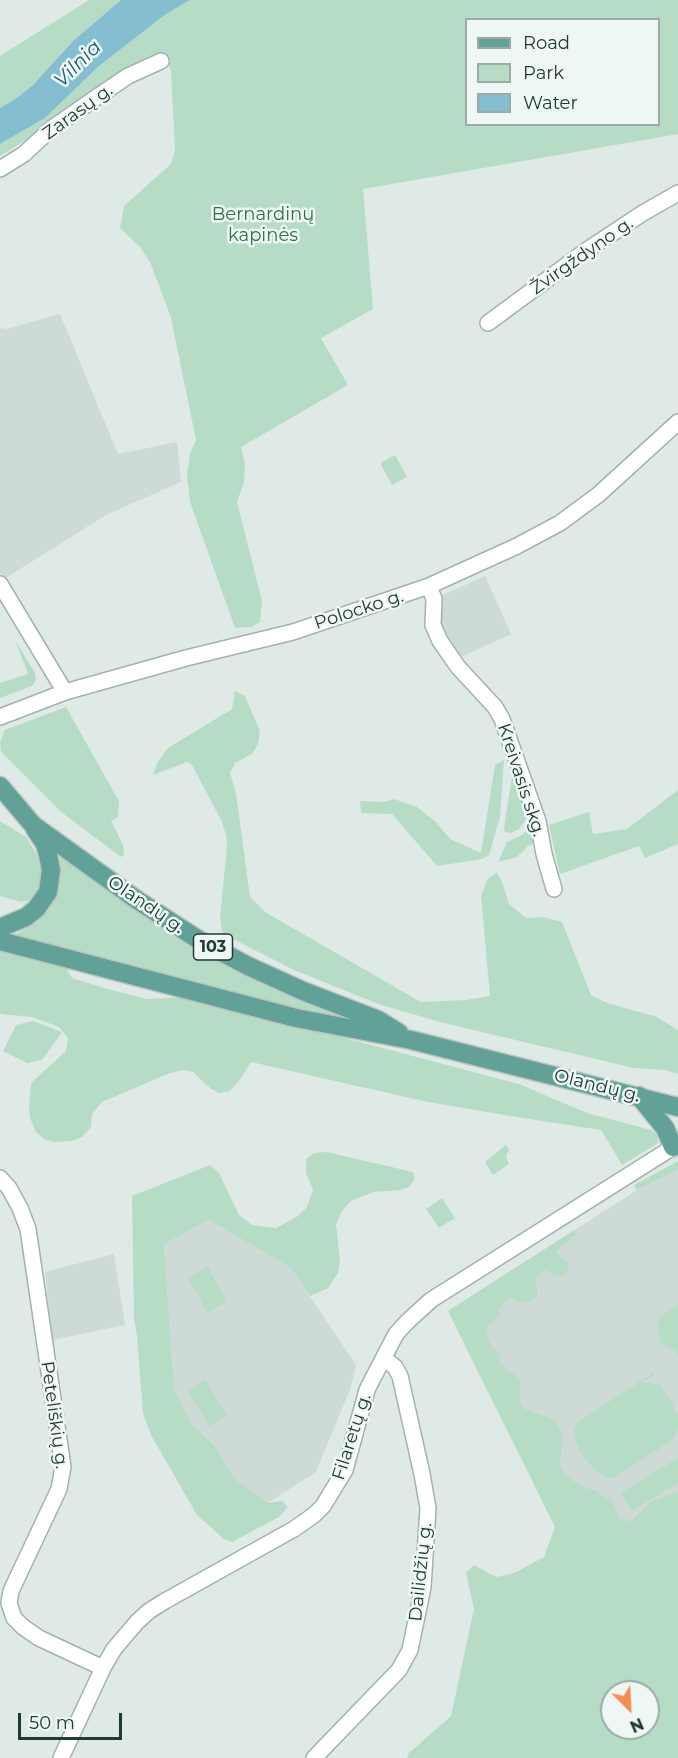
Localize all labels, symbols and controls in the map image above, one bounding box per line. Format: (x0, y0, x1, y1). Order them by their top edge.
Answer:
legend (465, 18, 660, 126)
text: Road (523, 32, 570, 54)
water label: Vilnia (49, 35, 107, 93)
text: Park (523, 62, 564, 84)
street label: Zarasų g. (39, 79, 117, 145)
text: Water (523, 92, 578, 114)
park label: Bernardinų kapinės (212, 204, 314, 246)
street label: Žvirgždyno g. (526, 213, 638, 299)
street label: Polocko g. (312, 585, 406, 635)
street label: Kreivasis skg. (493, 721, 549, 839)
street label: Olandų g. (104, 871, 188, 939)
road number: 103 (194, 934, 232, 960)
street label: Olandų g. (552, 1065, 642, 1107)
street label: Peteliškių g. (36, 1360, 72, 1470)
street label: Filaretų g. (328, 1391, 376, 1483)
street label: Dailidžių g. (405, 1522, 437, 1622)
north arrow (600, 1680, 660, 1740)
scale bar (21, 1701, 124, 1739)
text: 50 m (29, 1712, 75, 1734)
text: N (627, 1714, 646, 1736)

